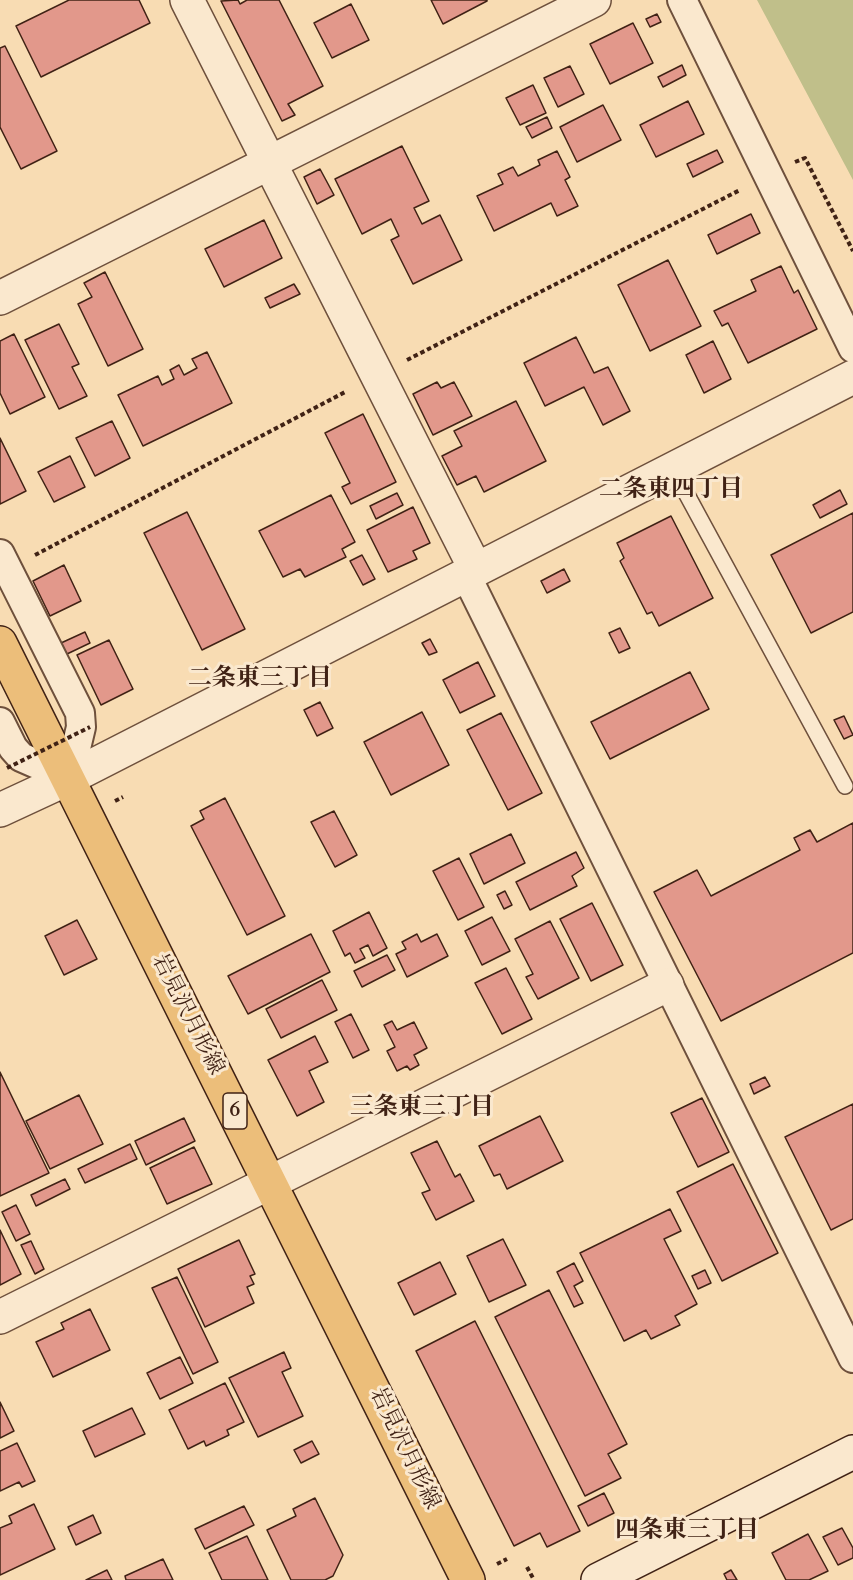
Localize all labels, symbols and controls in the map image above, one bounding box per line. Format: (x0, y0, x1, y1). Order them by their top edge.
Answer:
district label: 二条東四丁目 (599, 476, 743, 504)
district label: 二条東三丁目 (188, 665, 332, 693)
street label: 岩見沢月形線 (145, 950, 229, 1080)
road number: 6 (223, 1093, 247, 1129)
district label: 三条東三丁目 (350, 1094, 494, 1122)
street label: 岩見沢月形線 (363, 1384, 445, 1514)
district label: 四条東三丁目 (615, 1517, 759, 1545)

